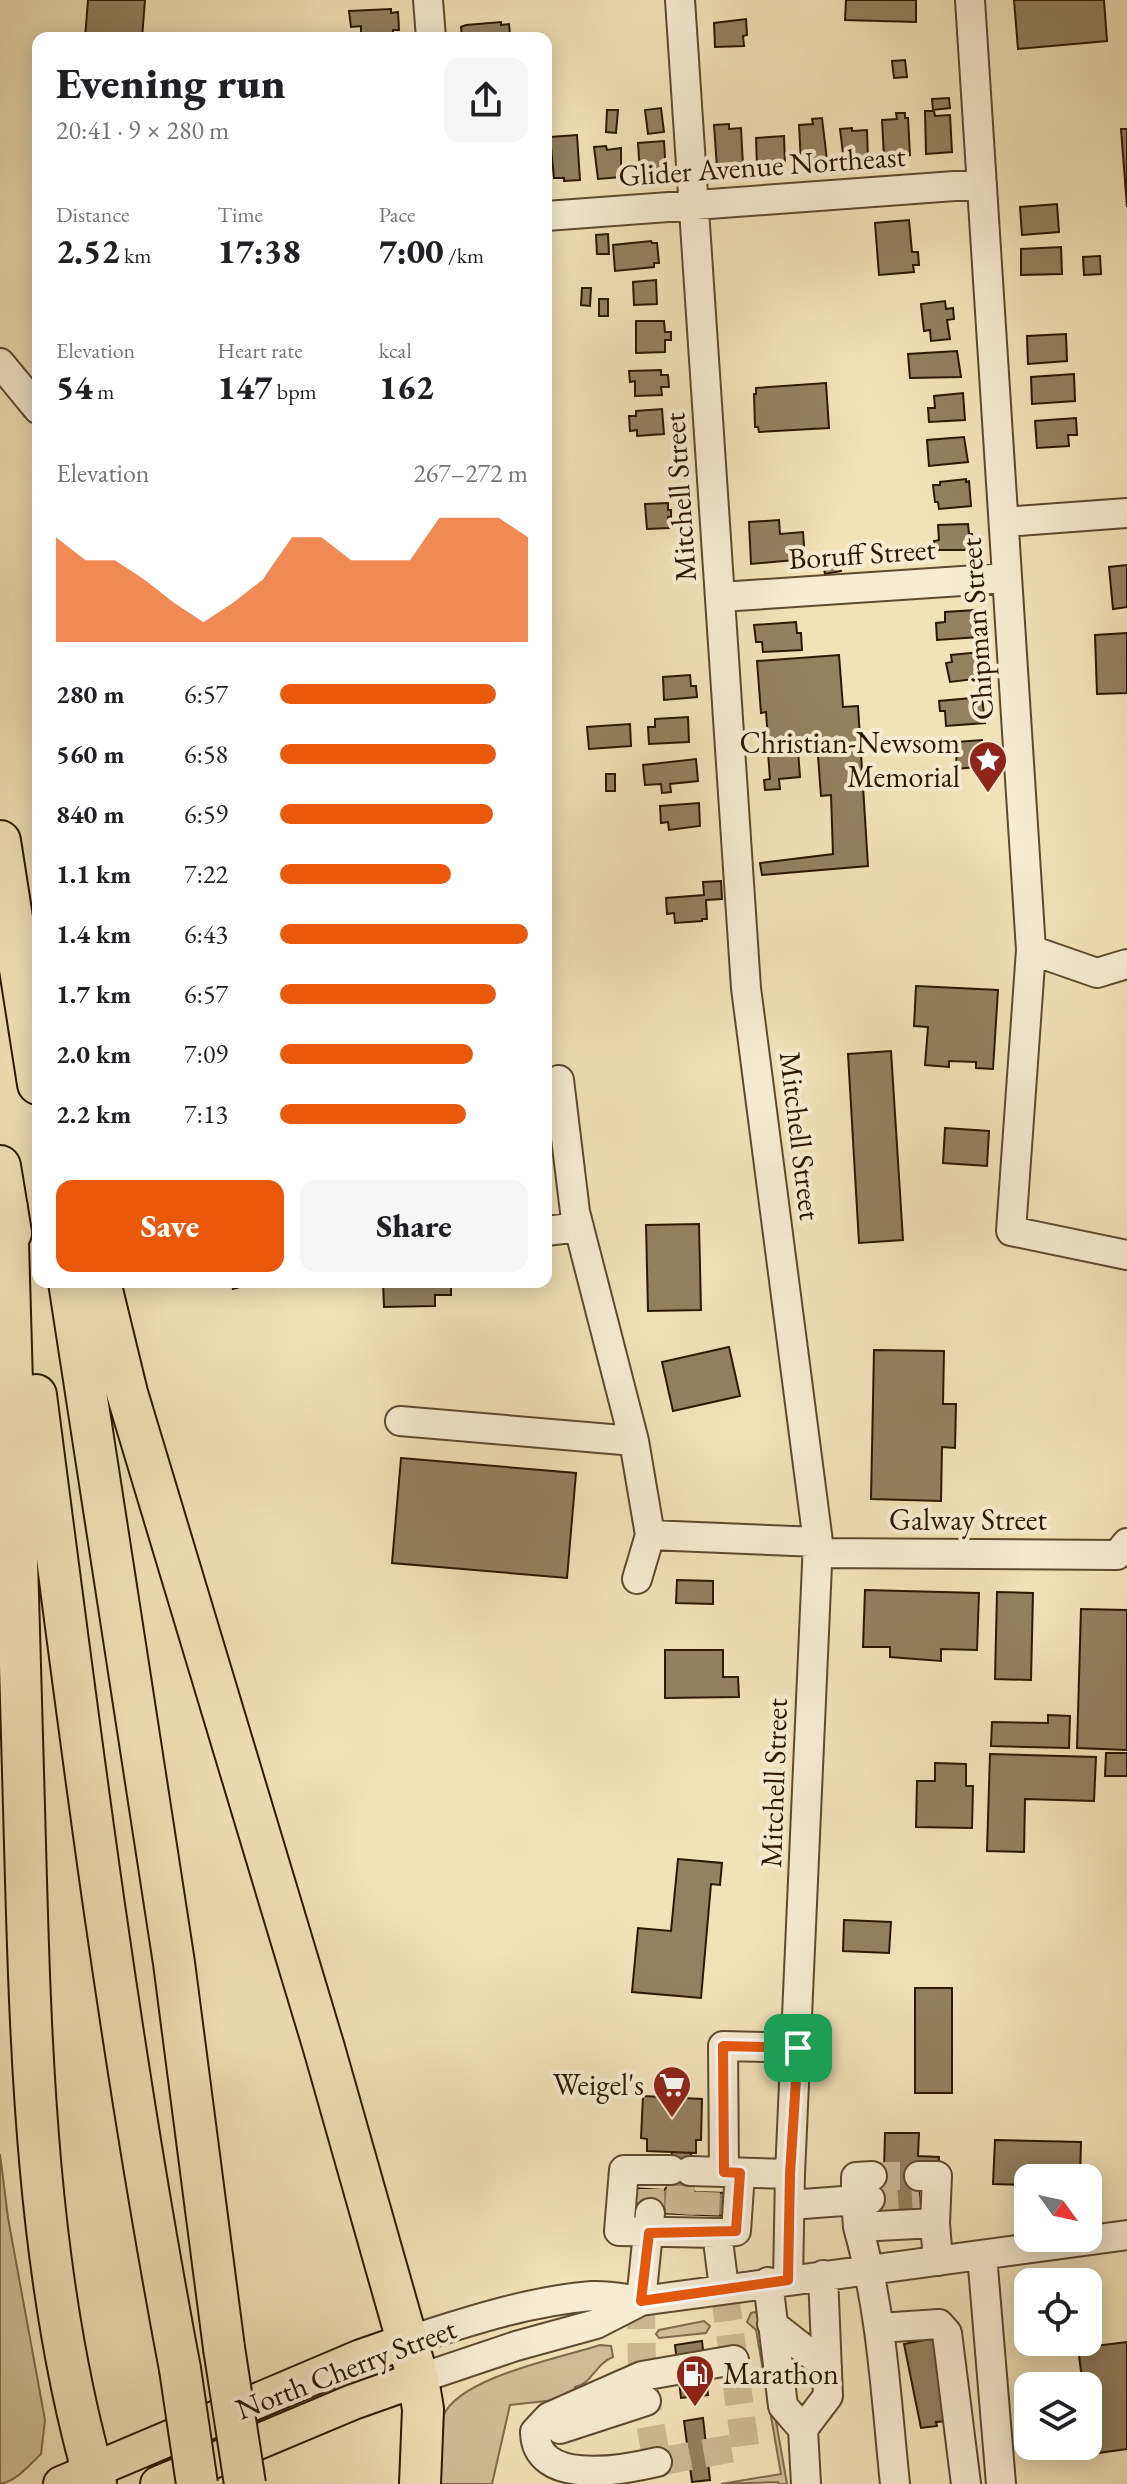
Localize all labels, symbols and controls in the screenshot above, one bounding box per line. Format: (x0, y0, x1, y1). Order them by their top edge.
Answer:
text: Evening run (56, 54, 286, 111)
button: share (444, 58, 528, 142)
text: 20:41 · 9 × 280 m (56, 113, 229, 147)
street label: Glider Avenue Northeast (617, 136, 907, 195)
text: Distance (56, 200, 129, 229)
text: Time (217, 200, 263, 229)
text: Pace (379, 200, 416, 229)
text: 2.52 (56, 229, 120, 273)
text: 17:38 (217, 229, 301, 273)
text: 7:00 (379, 229, 444, 273)
text: km (120, 241, 151, 270)
text: /km (444, 241, 484, 270)
text: Elevation (56, 336, 135, 365)
text: Heart rate (217, 336, 303, 365)
text: kcal (379, 336, 412, 365)
text: 54 (56, 365, 93, 409)
text: 147 (217, 365, 272, 409)
text: 162 (379, 365, 434, 409)
text: m (93, 377, 114, 406)
text: bpm (272, 377, 317, 406)
street label: Mitchell Street (654, 411, 705, 583)
text: Elevation (56, 456, 150, 490)
text: 267–272 m (413, 456, 528, 490)
street label: Boruff Street (787, 529, 937, 578)
street label: Chipman Street (951, 536, 1002, 722)
text: 280 m (56, 677, 124, 711)
text: 6:57 (184, 677, 228, 711)
place label: Christian-Newsom Memorial (740, 723, 960, 796)
text: 560 m (56, 737, 124, 771)
text: 6:58 (184, 737, 228, 771)
place icon: Christian-Newsom Memorial (967, 739, 1009, 794)
text: 840 m (56, 797, 124, 831)
text: 6:59 (184, 797, 228, 831)
text: 1.1 km (56, 857, 131, 891)
text: 7:22 (184, 857, 228, 891)
text: 1.4 km (56, 917, 131, 951)
text: 6:43 (184, 917, 228, 951)
text: 1.7 km (56, 977, 131, 1011)
text: 6:57 (184, 977, 228, 1011)
text: 2.0 km (56, 1037, 131, 1071)
text: 7:09 (184, 1037, 228, 1071)
street label: Mitchell Street (771, 1049, 830, 1223)
text: 2.2 km (56, 1097, 131, 1131)
text: 7:13 (184, 1097, 228, 1131)
button: Save (56, 1180, 284, 1272)
button: Share (300, 1180, 528, 1272)
street label: Galway Street (889, 1500, 1048, 1539)
street label: Mitchell Street (751, 1697, 796, 1868)
pin (764, 2014, 832, 2082)
icon: arrive (776, 2026, 820, 2070)
supermarket icon: Weigel's (651, 2064, 693, 2119)
place label: Weigel's (553, 2065, 644, 2104)
north arrow (1014, 2164, 1102, 2252)
map controls (1014, 2164, 1102, 2460)
button: locate (1014, 2268, 1102, 2356)
street label: North Cherry Street (230, 2308, 462, 2428)
fuel station icon: Marathon (674, 2353, 716, 2408)
place label: Marathon (723, 2354, 839, 2393)
button: layers (1014, 2372, 1102, 2460)

